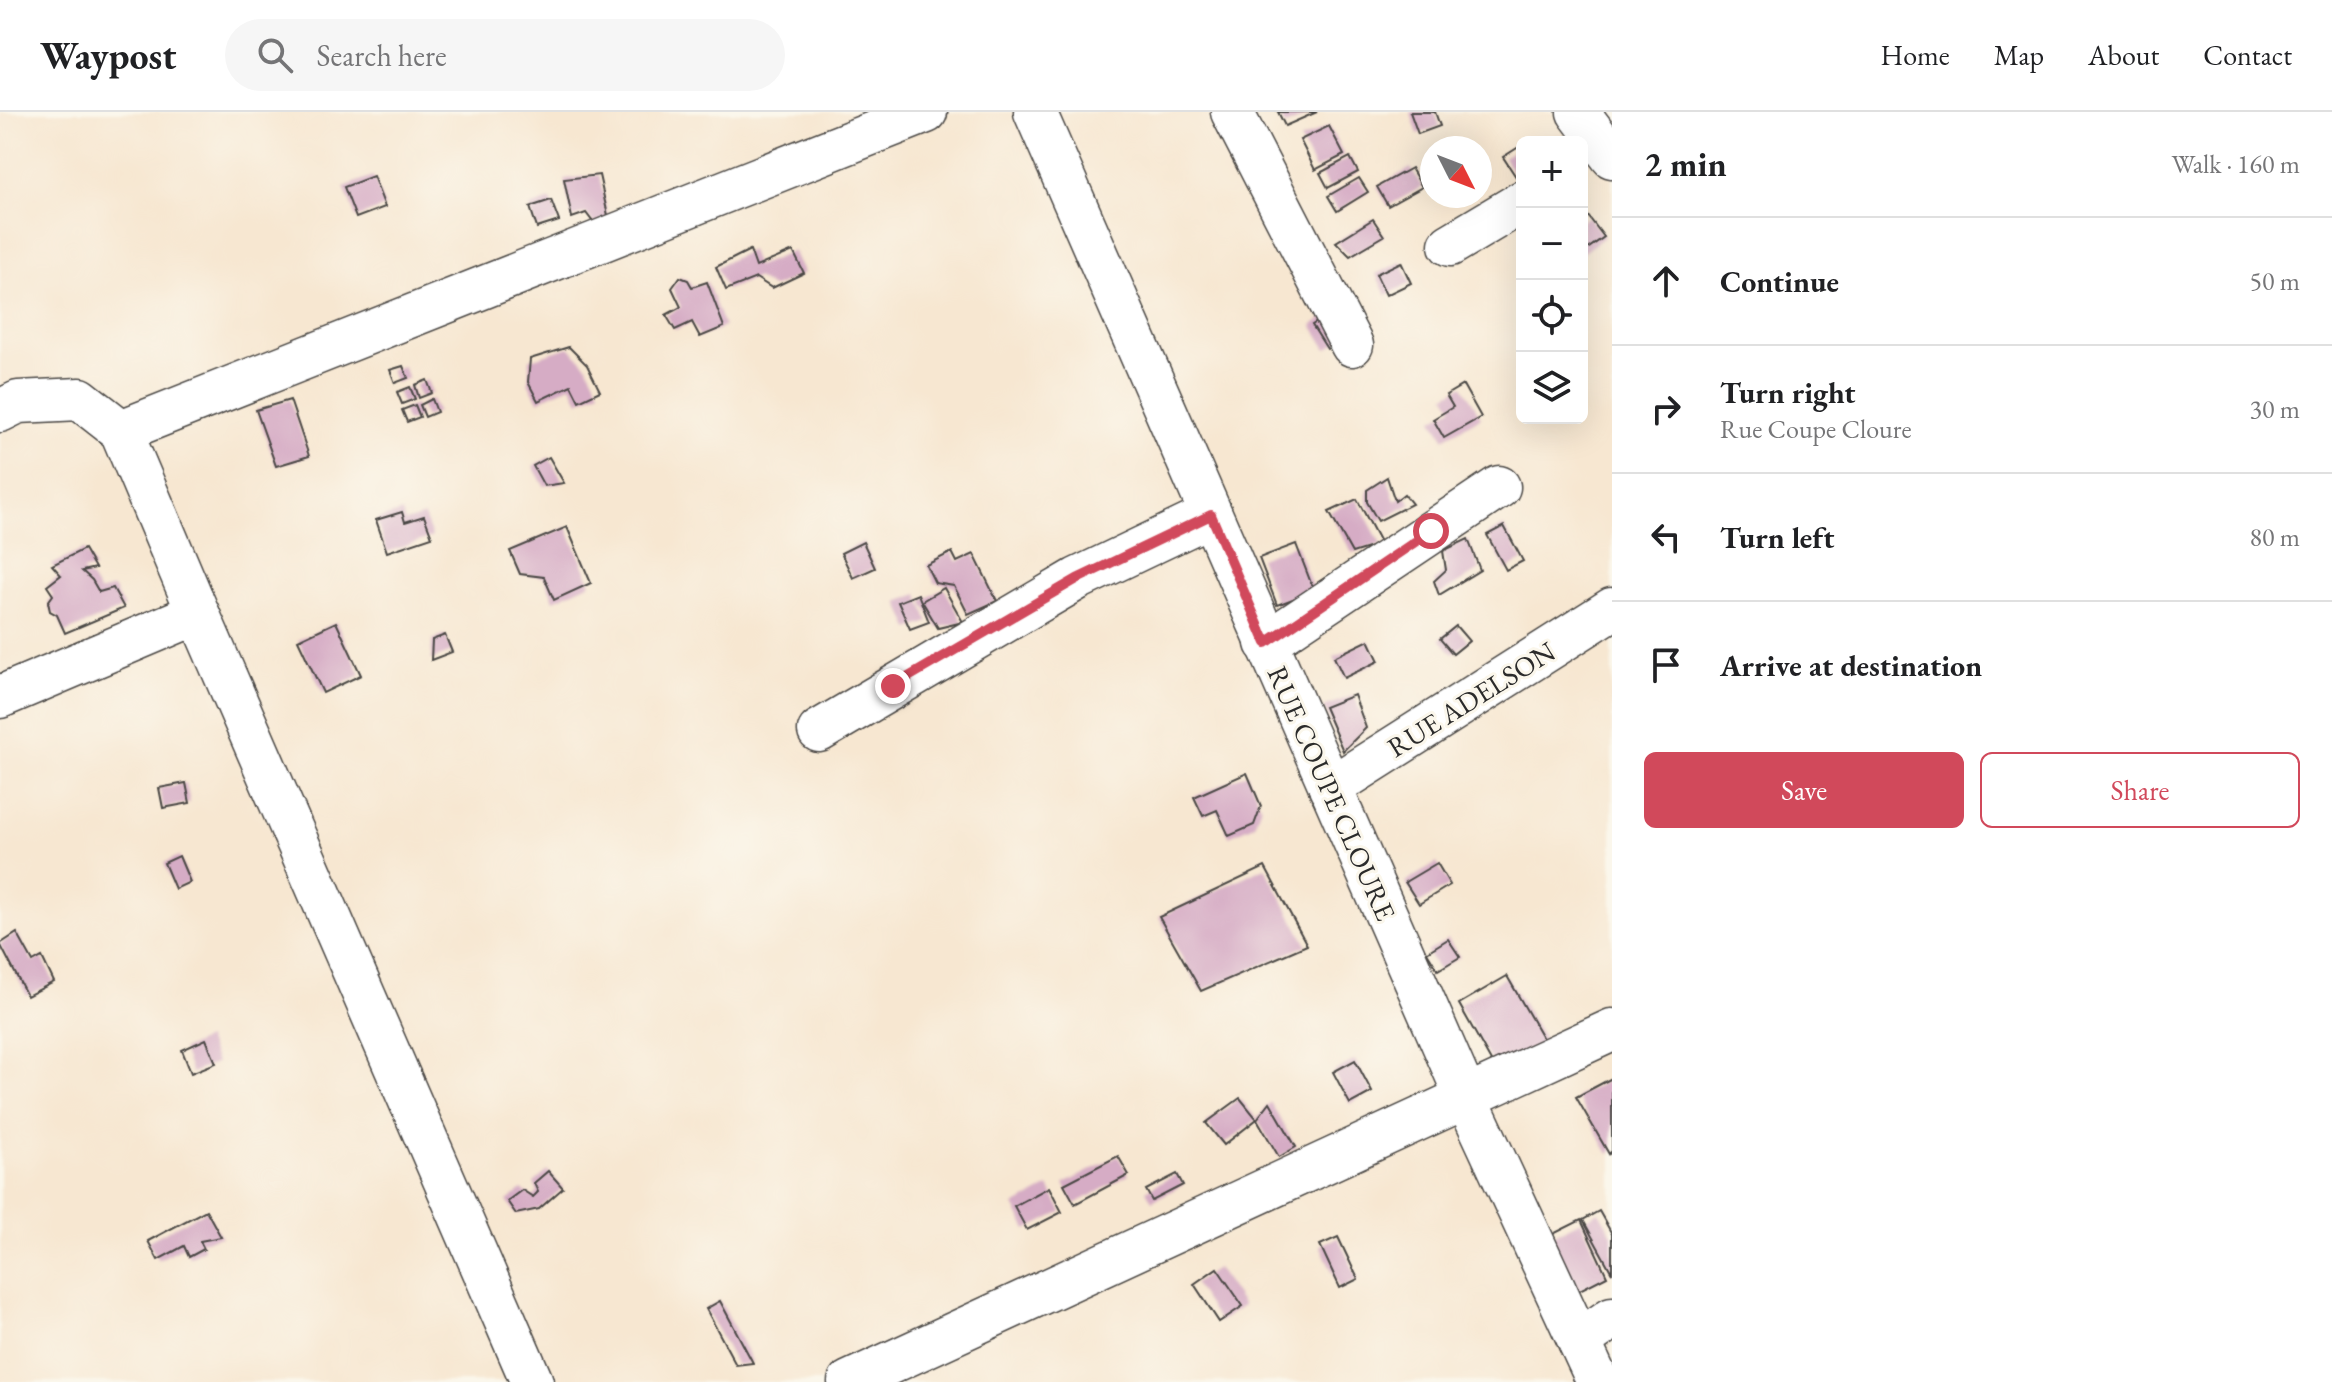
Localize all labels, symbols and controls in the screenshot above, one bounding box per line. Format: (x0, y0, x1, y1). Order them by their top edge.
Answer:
search box (225, 19, 785, 91)
text: Waypost (40, 31, 177, 80)
icon: search (253, 33, 297, 77)
text: Search here (317, 36, 447, 75)
text: Home (1880, 37, 1950, 73)
text: Map (1994, 37, 2044, 73)
text: About (2088, 37, 2159, 73)
text: Contact (2203, 37, 2292, 73)
north arrow (1420, 136, 1492, 208)
map controls (1516, 136, 1588, 424)
button: + (1516, 136, 1588, 208)
text: 2 min (1644, 142, 1727, 186)
text: Walk · 160 m (2172, 147, 2300, 181)
button: − (1516, 208, 1588, 280)
icon: ahead (1644, 259, 1688, 303)
text: Continue (1720, 262, 1839, 301)
text: 50 m (2250, 264, 2300, 298)
button: locate (1516, 280, 1588, 352)
button: layers (1516, 352, 1588, 424)
text: Turn right (1720, 373, 1856, 412)
icon: right (1644, 387, 1688, 431)
text: 30 m (2250, 392, 2300, 426)
text: Rue Coupe Cloure (1720, 412, 1912, 446)
route start (1413, 513, 1449, 549)
icon: left (1644, 515, 1688, 559)
text: Turn left (1720, 518, 1834, 557)
text: 80 m (2250, 520, 2300, 554)
street label: RUE ADELSON (1380, 633, 1562, 765)
icon: arrive (1644, 643, 1688, 687)
text: Arrive at destination (1720, 646, 1982, 685)
street label: RUE COUPE CLOURE (1260, 660, 1404, 926)
route end (875, 668, 911, 704)
button: Save (1644, 752, 1964, 828)
button: Share (1980, 752, 2300, 828)

